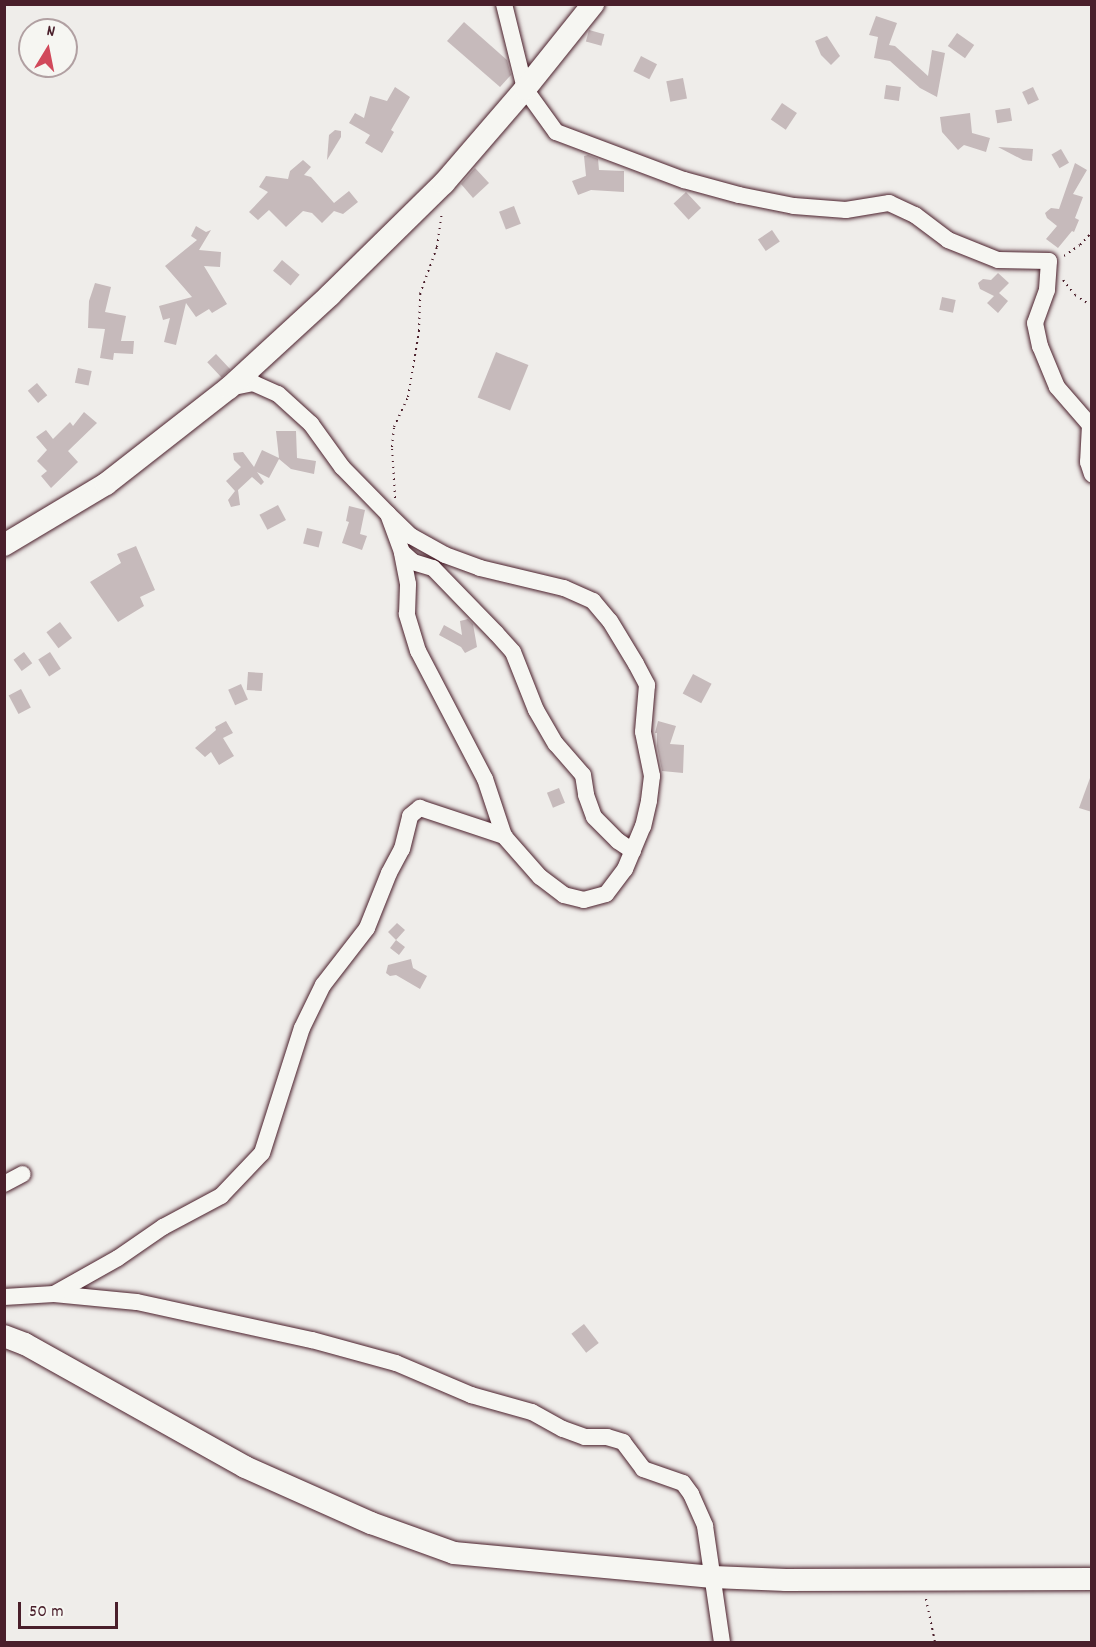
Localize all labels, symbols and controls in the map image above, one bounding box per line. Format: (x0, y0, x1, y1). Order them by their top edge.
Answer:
north arrow (18, 18, 78, 78)
text: N (45, 20, 57, 44)
scale bar (21, 1590, 122, 1628)
text: 50 m (29, 1600, 64, 1625)

